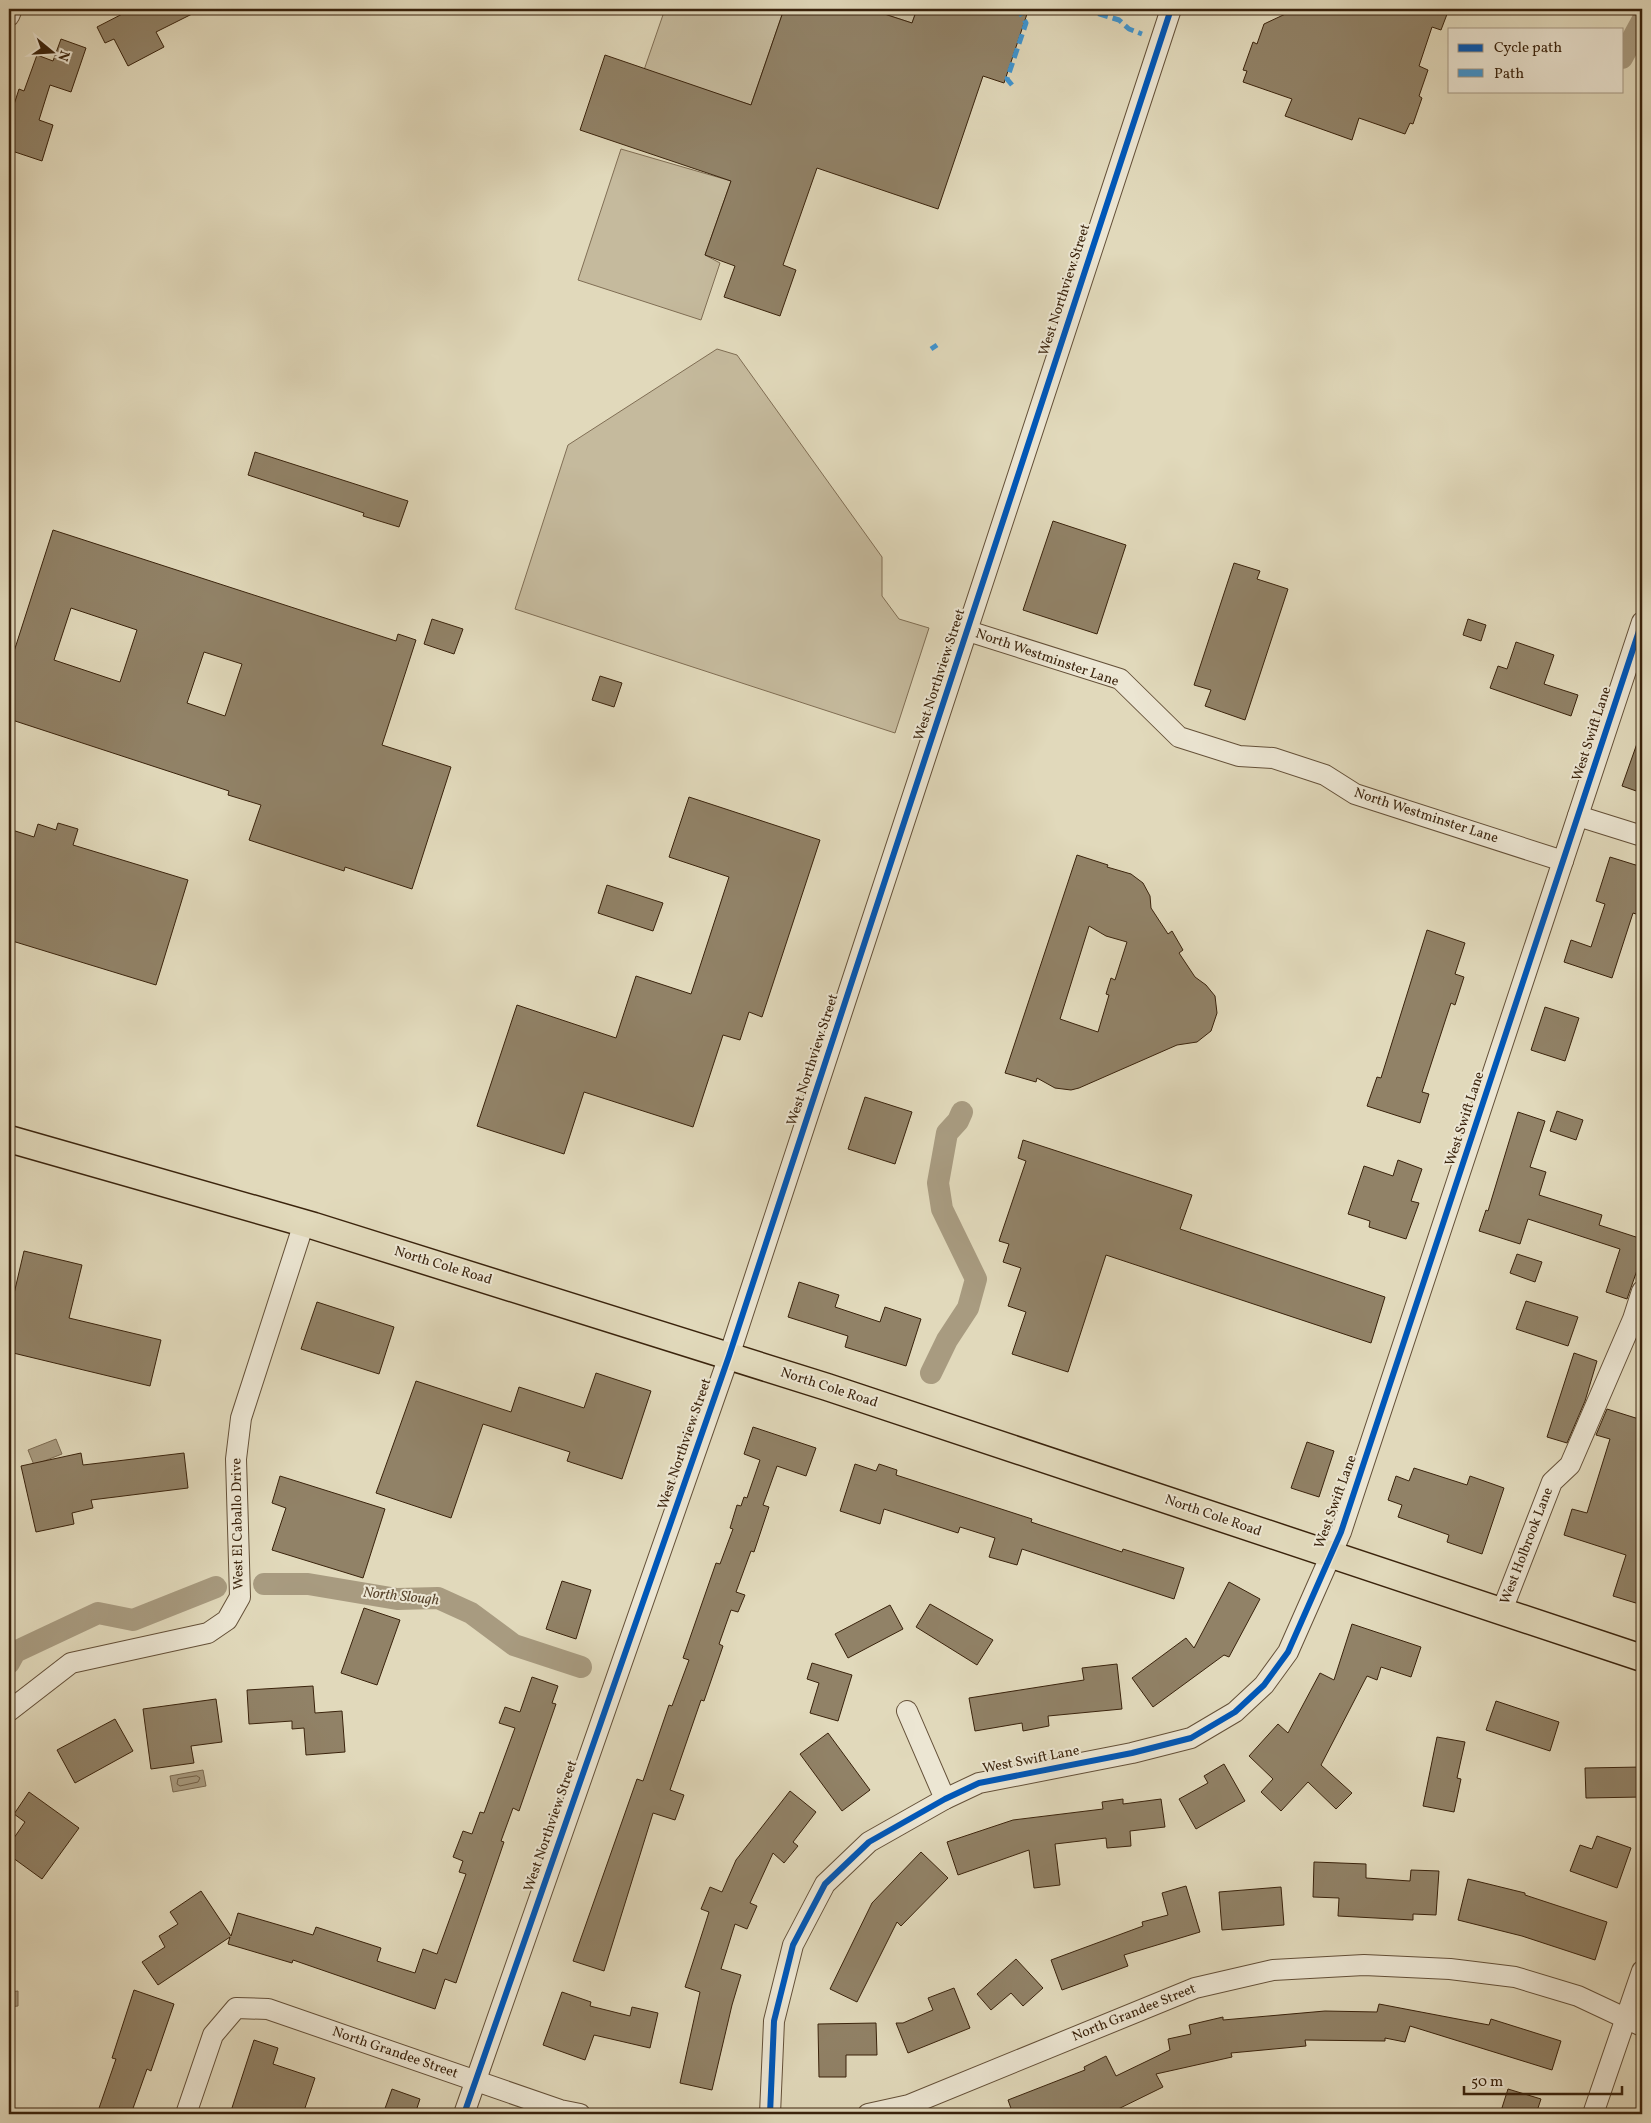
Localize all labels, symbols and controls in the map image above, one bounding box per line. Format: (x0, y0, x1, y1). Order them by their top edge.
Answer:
north arrow (28, 28, 78, 78)
legend (1448, 28, 1624, 92)
text: Cycle path (1494, 38, 1562, 59)
text: N (52, 48, 74, 63)
text: Path (1494, 64, 1524, 85)
street label: West Northview Street (1035, 222, 1095, 358)
street label: West Northview Street (910, 607, 970, 743)
street label: North Westminster Lane (973, 624, 1122, 692)
street label: West Swift Lane (1568, 684, 1616, 784)
street label: North Westminster Lane (1351, 784, 1501, 848)
street label: West Northview Street (783, 992, 843, 1128)
street label: West Swift Lane (1441, 1069, 1489, 1169)
street label: North Cole Road (392, 1242, 494, 1290)
street label: North Cole Road (778, 1363, 880, 1413)
street label: West Northview Street (654, 1376, 716, 1512)
street label: West Swift Lane (1310, 1452, 1362, 1551)
street label: West El Caballo Drive (227, 1457, 249, 1590)
street label: West Holbrook Lane (1496, 1484, 1558, 1607)
street label: North Cole Road (1162, 1491, 1264, 1542)
water label: North Slough (362, 1583, 440, 1611)
street label: West Swift Lane (981, 1741, 1081, 1779)
street label: West Northview Street (520, 1758, 582, 1894)
street label: North Grandee Street (1069, 1979, 1199, 2047)
street label: North Grandee Street (330, 2023, 461, 2083)
scale bar (1464, 2063, 1621, 2095)
text: 50 m (1471, 2072, 1503, 2093)

